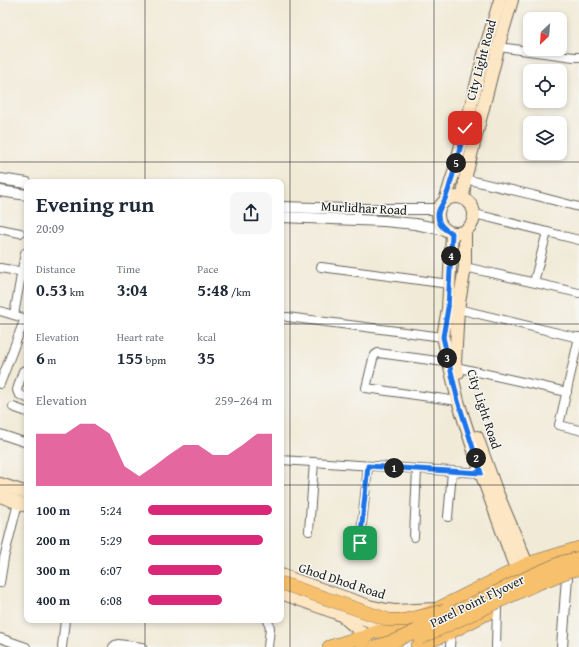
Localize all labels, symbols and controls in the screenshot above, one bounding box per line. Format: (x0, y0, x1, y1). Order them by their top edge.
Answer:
north arrow (523, 12, 567, 56)
map controls (523, 12, 567, 160)
street label: City Light Road (461, 17, 501, 103)
button: locate (523, 64, 567, 108)
pin (448, 111, 482, 145)
button: layers (523, 116, 567, 160)
icon: check (454, 117, 476, 139)
pin: 5 (446, 153, 466, 173)
text: 5 (453, 155, 459, 171)
text: Evening run (36, 188, 154, 220)
button: share (230, 192, 272, 234)
street label: Murlidhar Road (320, 196, 408, 220)
text: 20:09 (36, 219, 64, 238)
pin: 4 (441, 246, 461, 266)
text: 4 (448, 248, 454, 264)
text: Distance (36, 261, 75, 277)
text: Time (117, 261, 140, 277)
text: Pace (197, 261, 218, 277)
text: 0.53 (36, 277, 67, 302)
text: 3:04 (117, 277, 148, 302)
text: 5:48 (197, 277, 229, 302)
text: km (67, 284, 84, 300)
text: /km (229, 284, 251, 300)
text: Elevation (36, 329, 79, 345)
text: Heart rate (117, 329, 164, 345)
text: kcal (197, 329, 216, 345)
text: 6 (36, 345, 45, 370)
text: 155 (117, 345, 143, 370)
text: 35 (197, 345, 215, 370)
pin: 3 (437, 348, 457, 368)
text: 3 (444, 350, 450, 366)
text: m (45, 352, 56, 368)
text: bpm (143, 352, 166, 368)
street label: City Light Road (462, 367, 506, 451)
text: Elevation (36, 391, 87, 410)
text: 259–264 m (215, 391, 272, 410)
pin: 2 (466, 448, 486, 468)
text: 2 (473, 450, 479, 466)
pin: 1 (384, 458, 404, 478)
text: 1 (391, 460, 397, 476)
text: 100 m (36, 501, 70, 520)
text: 5:24 (100, 501, 122, 520)
pin (343, 526, 377, 560)
text: 200 m (36, 531, 70, 550)
text: 5:29 (100, 531, 122, 550)
icon: arrive (349, 532, 371, 554)
street label: Ghod Dhod Road (296, 558, 388, 604)
text: 300 m (36, 561, 70, 580)
text: 6:07 (100, 561, 122, 580)
street label: Parel Point Flyover (426, 570, 528, 632)
text: 400 m (36, 591, 70, 610)
text: 6:08 (100, 591, 122, 610)

